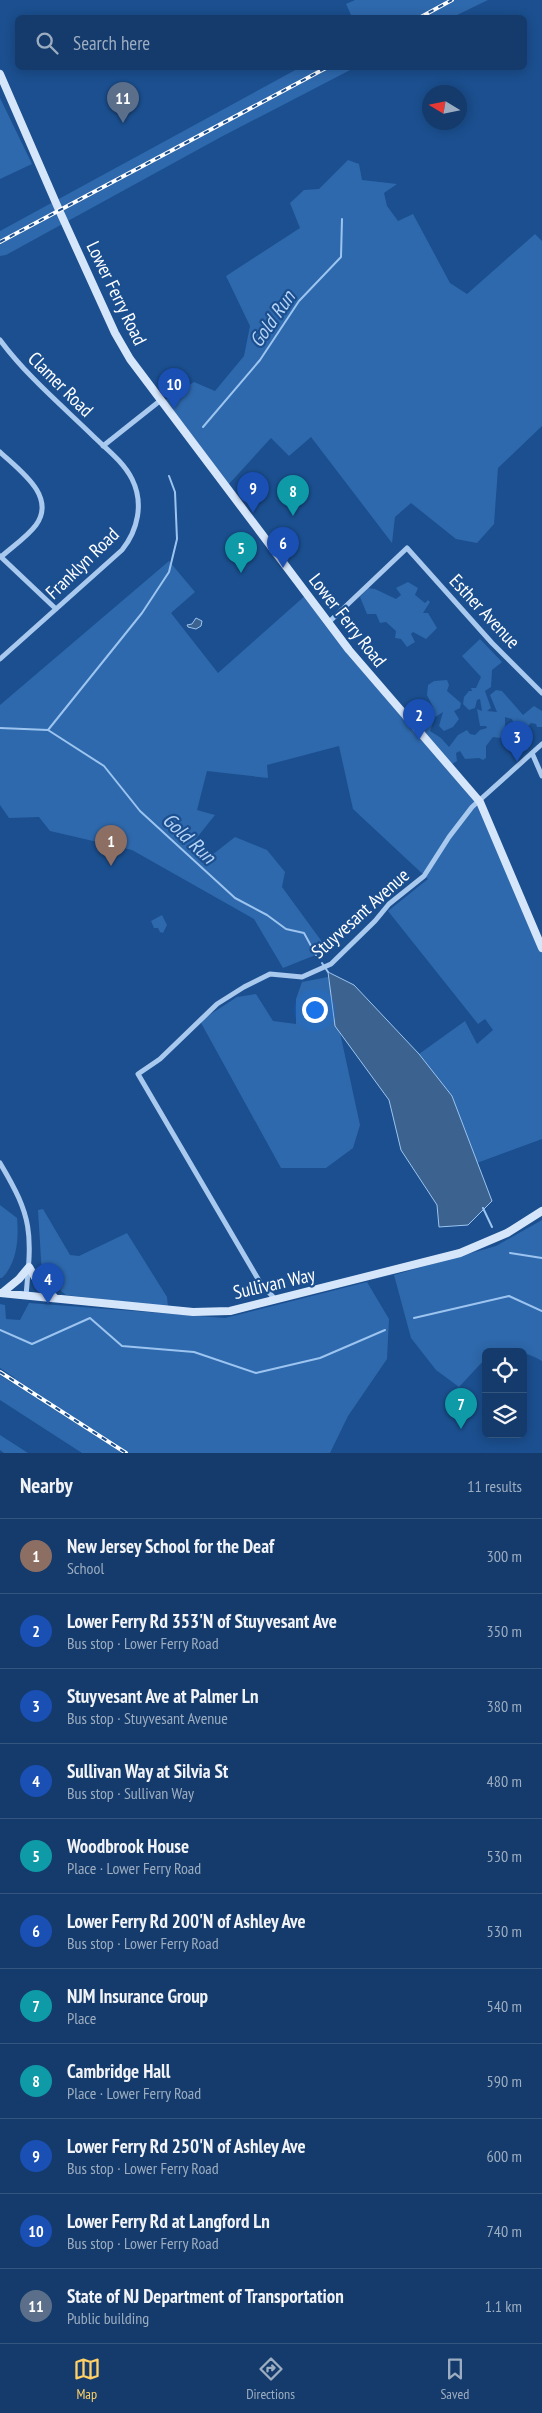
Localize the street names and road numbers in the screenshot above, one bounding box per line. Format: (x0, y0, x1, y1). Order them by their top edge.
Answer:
street label: Lower Ferry Road (82, 237, 152, 349)
street label: Clamer Road (23, 346, 99, 422)
street label: Franklyn Road (40, 522, 124, 604)
street label: Lower Ferry Road (304, 568, 392, 672)
street label: Esther Avenue (445, 569, 526, 653)
street label: Stuyvesant Avenue (306, 863, 414, 963)
street label: Sullivan Way (231, 1262, 318, 1304)

